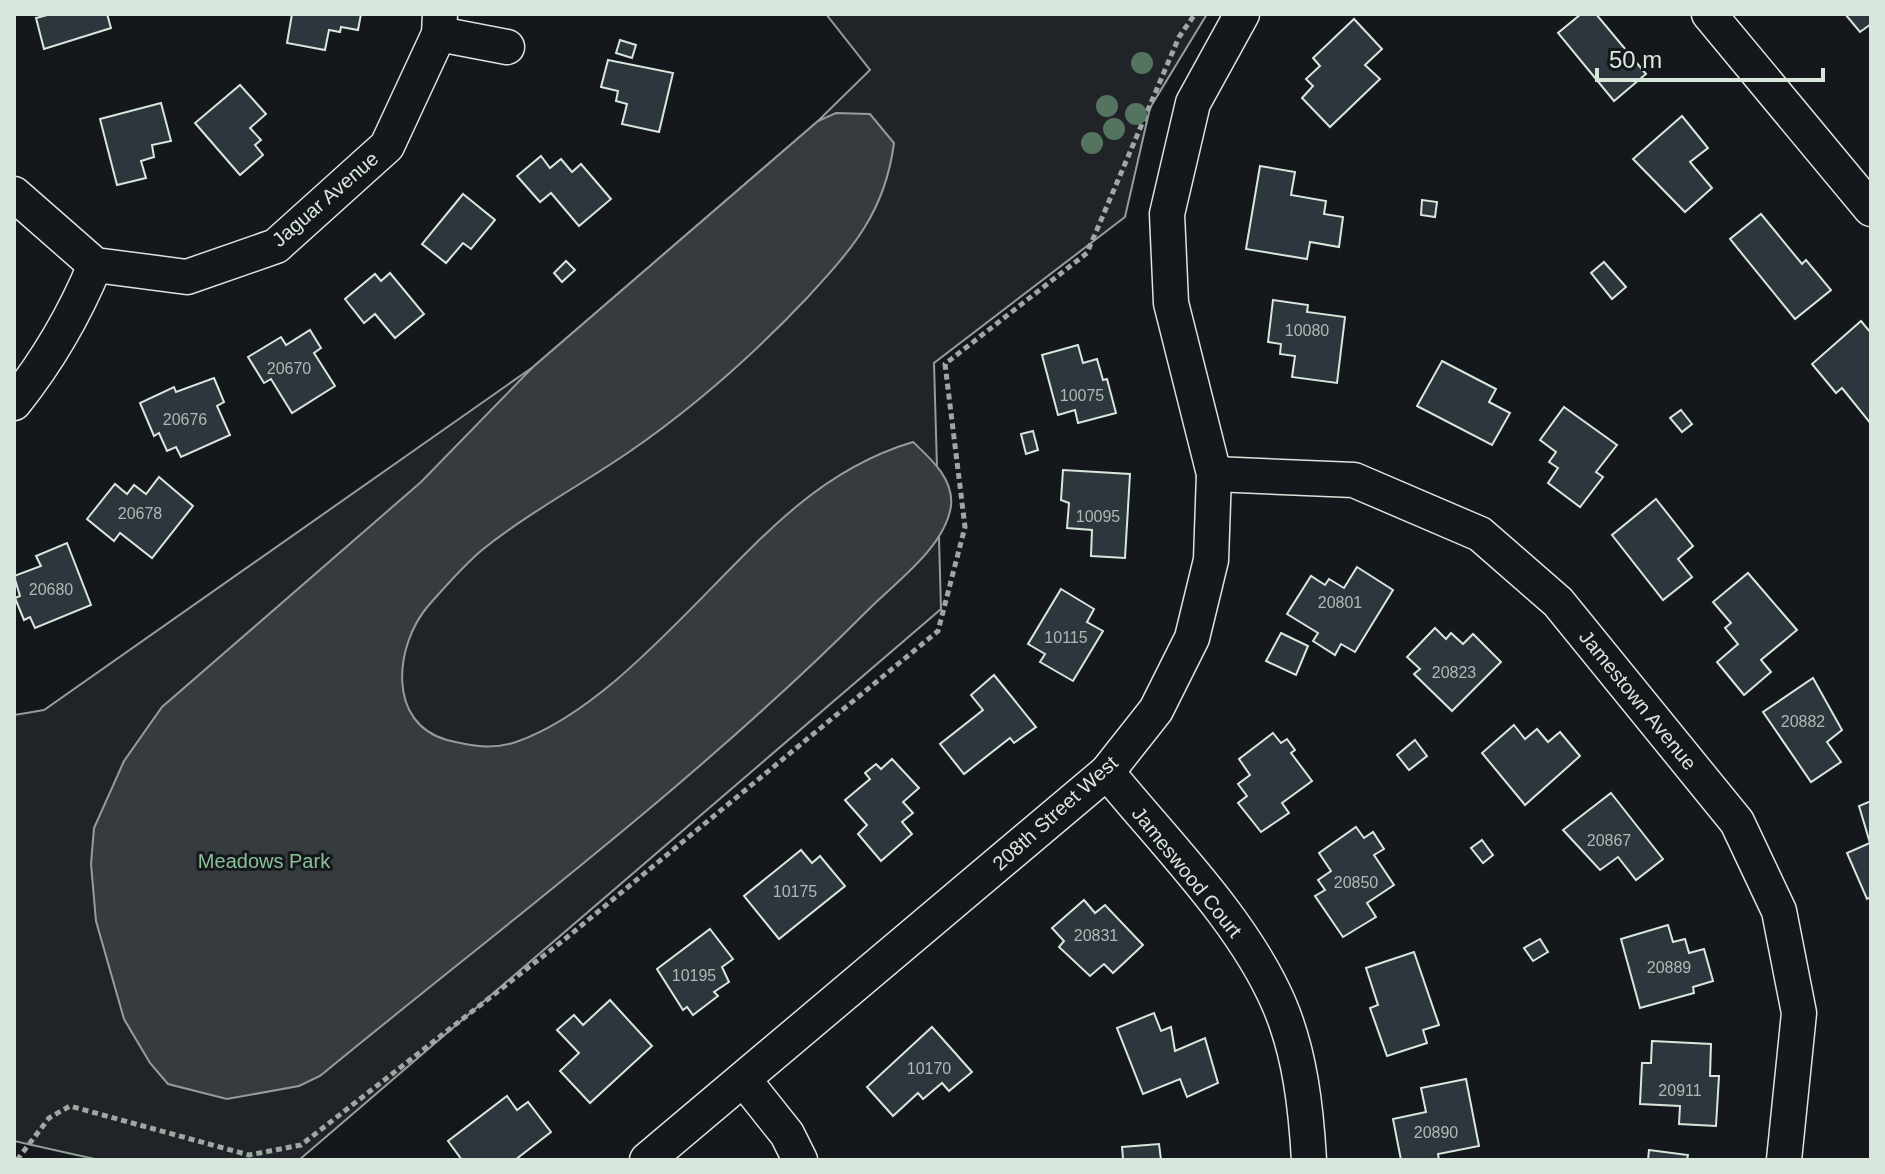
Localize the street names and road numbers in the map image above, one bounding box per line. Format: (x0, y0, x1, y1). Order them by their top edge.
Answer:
street label: Jaguar Avenue (268, 147, 382, 251)
street label: Jamestown Avenue (1575, 626, 1701, 774)
street label: 208th Street West (988, 751, 1122, 875)
street label: Jameswood Court (1128, 802, 1247, 942)

